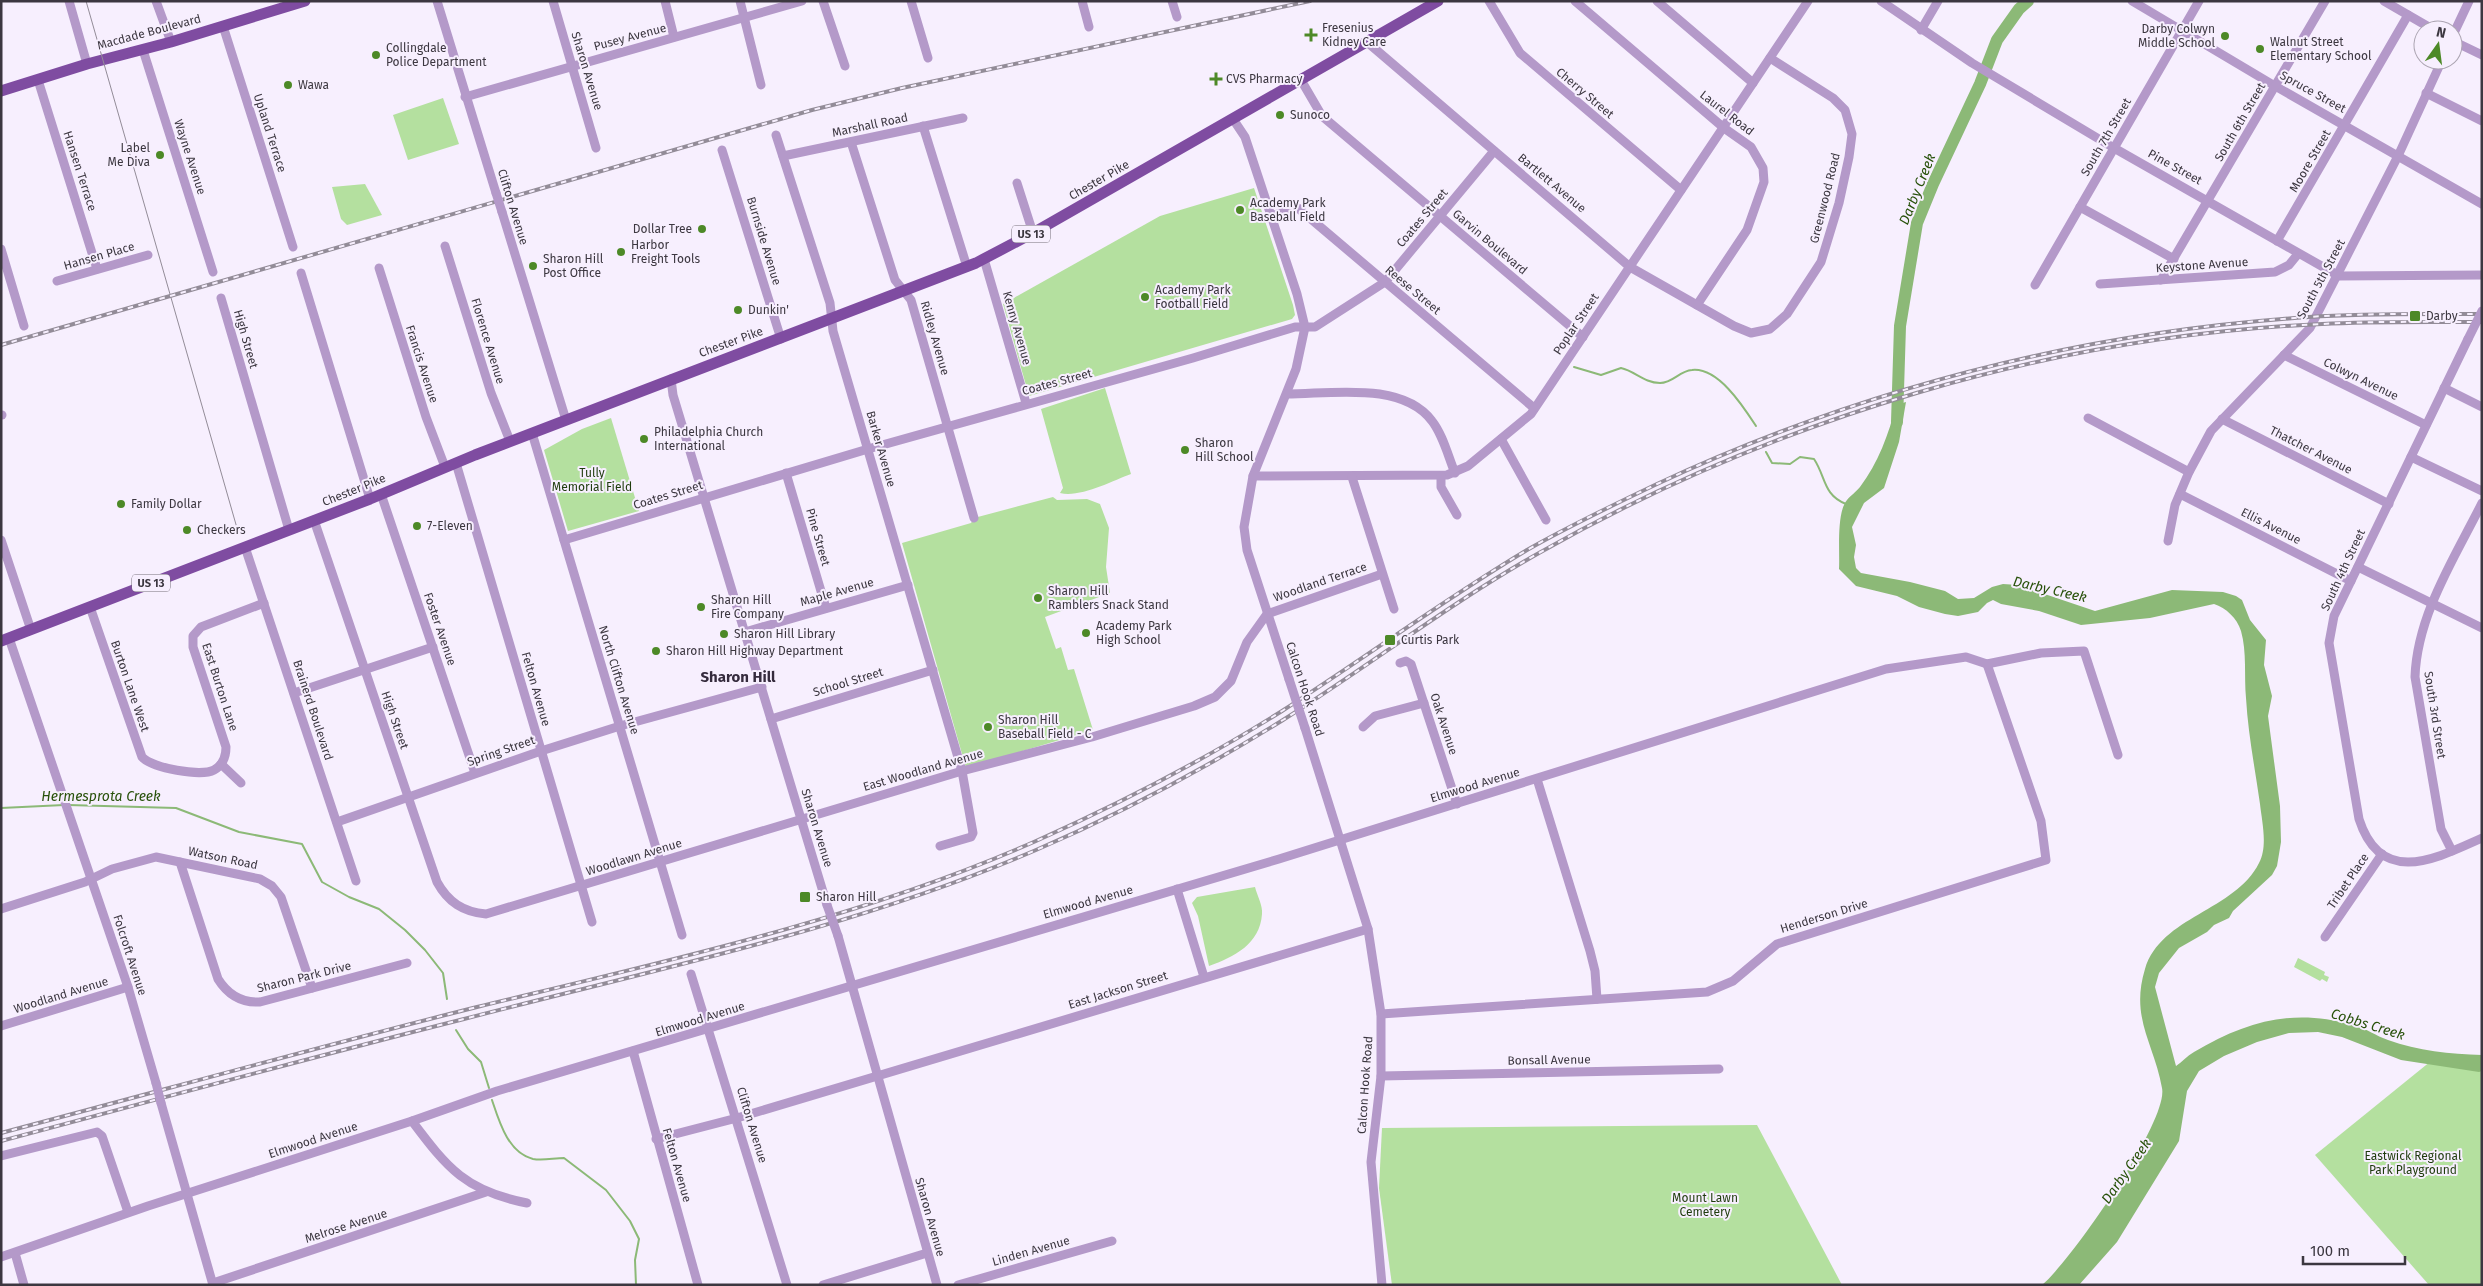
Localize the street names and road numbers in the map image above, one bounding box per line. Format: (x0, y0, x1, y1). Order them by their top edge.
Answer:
street label: Macdade Boulevard (96, 11, 202, 53)
street label: Pusey Avenue (592, 21, 668, 53)
street label: Sharon Avenue (568, 30, 606, 112)
street label: Cherry Street (1553, 65, 1617, 122)
street label: Spruce Street (2278, 68, 2349, 116)
street label: South 6th Street (2212, 80, 2269, 164)
street label: Laurel Road (1697, 88, 1757, 138)
street label: Upland Terrace (251, 92, 289, 174)
street label: South 7th Street (2078, 95, 2134, 178)
street label: Marshall Road (831, 110, 909, 140)
street label: Wayne Avenue (171, 118, 209, 196)
street label: Moore Street (2286, 127, 2334, 195)
street label: Hansen Terrace (60, 129, 100, 213)
street label: Pine Street (2146, 146, 2205, 188)
street label: Bartlett Avenue (1515, 151, 1589, 215)
street label: Greenwood Road (1807, 151, 1843, 245)
street label: Chester Pike (1066, 157, 1132, 203)
street label: Clifton Avenue (495, 167, 531, 247)
street label: Coates Street (1394, 185, 1451, 250)
street label: Burnside Avenue (744, 195, 784, 287)
street label: Garvin Boulevard (1450, 207, 1530, 277)
road number: US 13 (1012, 225, 1050, 242)
street label: South 5th Street (2294, 236, 2348, 321)
street label: Hansen Place (62, 239, 136, 273)
street label: Keystone Avenue (2155, 255, 2249, 275)
street label: Reese Street (1382, 263, 1444, 318)
street label: Kenny Avenue (1000, 289, 1034, 367)
street label: Poplar Street (1550, 290, 1602, 357)
street label: Florence Avenue (468, 296, 508, 386)
street label: Ridley Avenue (918, 299, 952, 377)
street label: High Street (231, 308, 261, 371)
street label: Francis Avenue (403, 323, 441, 405)
street label: Chester Pike (697, 324, 765, 360)
street label: Colwyn Avenue (2321, 355, 2401, 403)
street label: Coates Street (1020, 366, 1094, 398)
street label: Barker Avenue (863, 409, 899, 489)
street label: Thatcher Avenue (2267, 423, 2355, 477)
street label: Chester Pike (320, 471, 388, 509)
street label: Coates Street (632, 478, 705, 512)
street label: Ellis Avenue (2239, 505, 2303, 547)
street label: Pine Street (803, 506, 833, 568)
street label: South 4th Street (2318, 526, 2368, 613)
street label: Woodland Terrace (1271, 559, 1369, 605)
road number: US 13 (132, 574, 170, 592)
street label: Maple Avenue (799, 575, 875, 609)
street label: Foster Avenue (421, 591, 459, 667)
street label: North Clifton Avenue (596, 624, 642, 736)
street label: Burton Lane West (108, 638, 152, 734)
street label: Calcon Hook Road (1283, 640, 1327, 738)
street label: East Burton Lane (199, 641, 241, 733)
street label: Felton Avenue (519, 650, 553, 728)
street label: Brainerd Boulevard (290, 658, 336, 762)
street label: School Street (811, 665, 885, 699)
street label: South 3rd Street (2421, 670, 2449, 760)
street label: High Street (379, 689, 412, 752)
street label: Oak Avenue (1427, 691, 1461, 757)
street label: Spring Street (465, 733, 537, 769)
street label: East Woodland Avenue (861, 746, 985, 794)
street label: Elmwood Avenue (1429, 765, 1521, 805)
street label: Sharon Avenue (798, 787, 836, 869)
street label: Woodlawn Avenue (584, 836, 684, 878)
street label: Watson Road (187, 844, 259, 872)
street label: Tribet Place (2324, 851, 2372, 911)
street label: Elmwood Avenue (1041, 882, 1135, 922)
street label: Henderson Drive (1779, 896, 1869, 936)
street label: Folcroft Avenue (110, 913, 150, 997)
street label: Sharon Park Drive (255, 959, 353, 995)
street label: East Jackson Street (1067, 968, 1170, 1012)
street label: Woodland Avenue (12, 974, 110, 1016)
street label: Elmwood Avenue (654, 999, 746, 1039)
street label: Calcon Hook Road (1355, 1035, 1375, 1135)
street label: Bonsall Avenue (1507, 1052, 1591, 1068)
street label: Clifton Avenue (734, 1085, 770, 1165)
street label: Elmwood Avenue (267, 1119, 359, 1161)
street label: Felton Avenue (660, 1126, 694, 1204)
street label: Sharon Avenue (912, 1176, 948, 1258)
street label: Melrose Avenue (303, 1206, 389, 1246)
street label: Linden Avenue (991, 1233, 1071, 1269)

